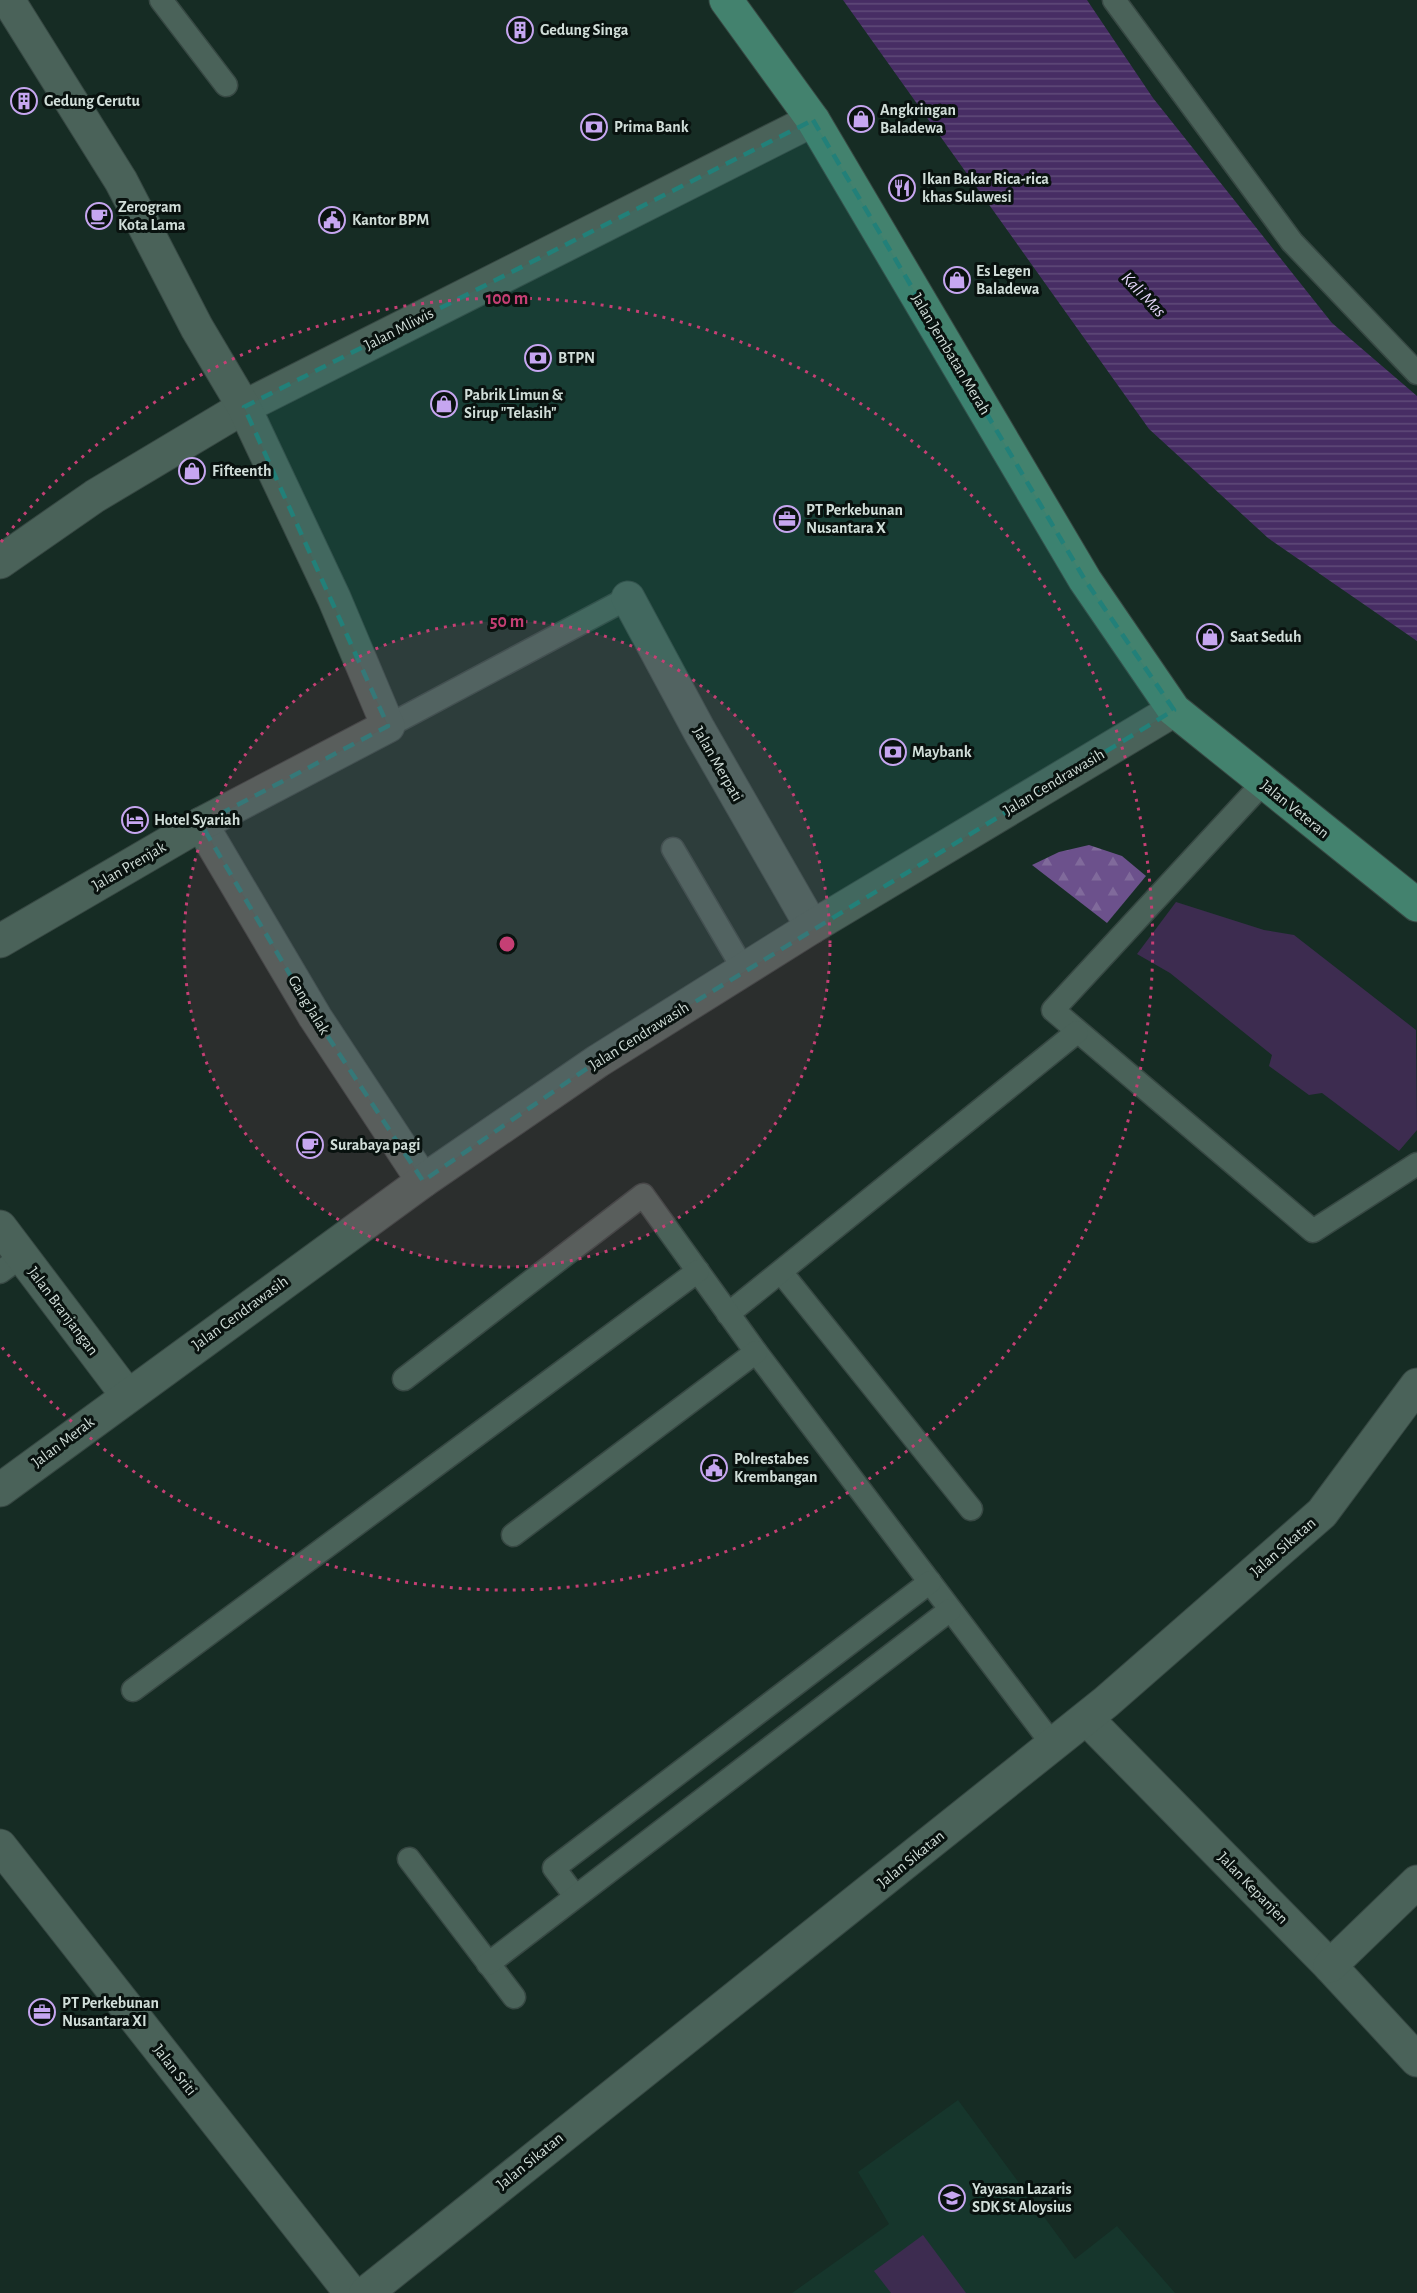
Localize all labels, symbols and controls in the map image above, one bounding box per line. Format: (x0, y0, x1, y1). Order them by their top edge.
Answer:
building icon: Gedung Singa (505, 15, 535, 45)
place label: Gedung Singa (540, 22, 629, 38)
building icon: Gedung Cerutu (9, 86, 39, 116)
place label: Gedung Cerutu (44, 93, 140, 109)
place label: Angkringan Baladewa (880, 102, 956, 136)
shop icon: Angkringan Baladewa (846, 104, 876, 134)
bank icon: Prima Bank (579, 112, 609, 142)
place label: Prima Bank (614, 119, 689, 135)
place label: Ikan Bakar Rica-rica khas Sulawesi (922, 171, 1049, 205)
restaurant icon: Ikan Bakar Rica-rica khas Sulawesi (887, 173, 917, 203)
place label: Zerogram Kota Lama (118, 199, 186, 233)
cafe icon: Zerogram Kota Lama (84, 201, 114, 231)
public building icon: Kantor BPM (317, 205, 347, 235)
place label: Kantor BPM (352, 212, 429, 228)
place label: Es Legen Baladewa (976, 263, 1040, 297)
shop icon: Es Legen Baladewa (942, 265, 972, 295)
water label: Kali Mas (1118, 269, 1169, 321)
text: 100 m (486, 290, 528, 308)
street label: Jalan Jembatan Merah (909, 291, 993, 417)
street label: Jalan Mliwis (362, 305, 436, 353)
bank icon: BTPN (523, 343, 553, 373)
place label: BTPN (558, 350, 595, 366)
place label: Pabrik Limun & Sirup "Telasih" (464, 387, 564, 421)
shop icon: Pabrik Limun & Sirup "Telasih" (429, 389, 459, 419)
shop icon: Fifteenth (177, 456, 207, 486)
place label: Fifteenth (212, 463, 272, 479)
place label: PT Perkebunan Nusantara X (806, 502, 903, 536)
office icon: PT Perkebunan Nusantara X (772, 504, 802, 534)
text: 50 m (490, 613, 524, 631)
shop icon: Saat Seduh (1195, 622, 1225, 652)
place label: Saat Seduh (1230, 629, 1302, 645)
street label: Jalan Merpati (690, 724, 746, 804)
bank icon: Maybank (878, 737, 908, 767)
place label: Maybank (912, 744, 972, 761)
street label: Jalan Cendrawasih (1001, 746, 1107, 818)
street label: Jalan Veteran (1258, 777, 1332, 841)
hotel icon: Hotel Syariah (120, 805, 150, 835)
place label: Hotel Syariah (154, 812, 240, 829)
street label: Jalan Prenjak (90, 838, 170, 894)
centre of rings (497, 934, 517, 954)
street label: Gang Jalak (285, 973, 333, 1038)
street label: Jalan Cendrawasih (586, 999, 692, 1073)
cafe icon: Surabaya pagi (295, 1130, 325, 1160)
place label: Surabaya pagi (330, 1137, 421, 1154)
street label: Jalan Branjangan (24, 1264, 101, 1359)
street label: Jalan Cendrawasih (189, 1273, 291, 1353)
street label: Jalan Merak (29, 1413, 98, 1471)
place label: Polrestabes Krembangan (734, 1451, 818, 1485)
public building icon: Polrestabes Krembangan (699, 1453, 729, 1483)
street label: Jalan Sikatan (1247, 1515, 1319, 1579)
street label: Jalan Sikatan (875, 1827, 947, 1891)
street label: Jalan Kepanjen (1214, 1849, 1291, 1928)
place label: PT Perkebunan Nusantara XI (62, 1995, 159, 2029)
office icon: PT Perkebunan Nusantara XI (27, 1997, 57, 2027)
street label: Jalan Sriti (150, 2042, 200, 2098)
street label: Jalan Sikatan (494, 2129, 566, 2193)
place label: Yayasan Lazaris SDK St Aloysius (972, 2181, 1072, 2216)
school or university icon: Yayasan Lazaris SDK St Aloysius (937, 2183, 967, 2213)

